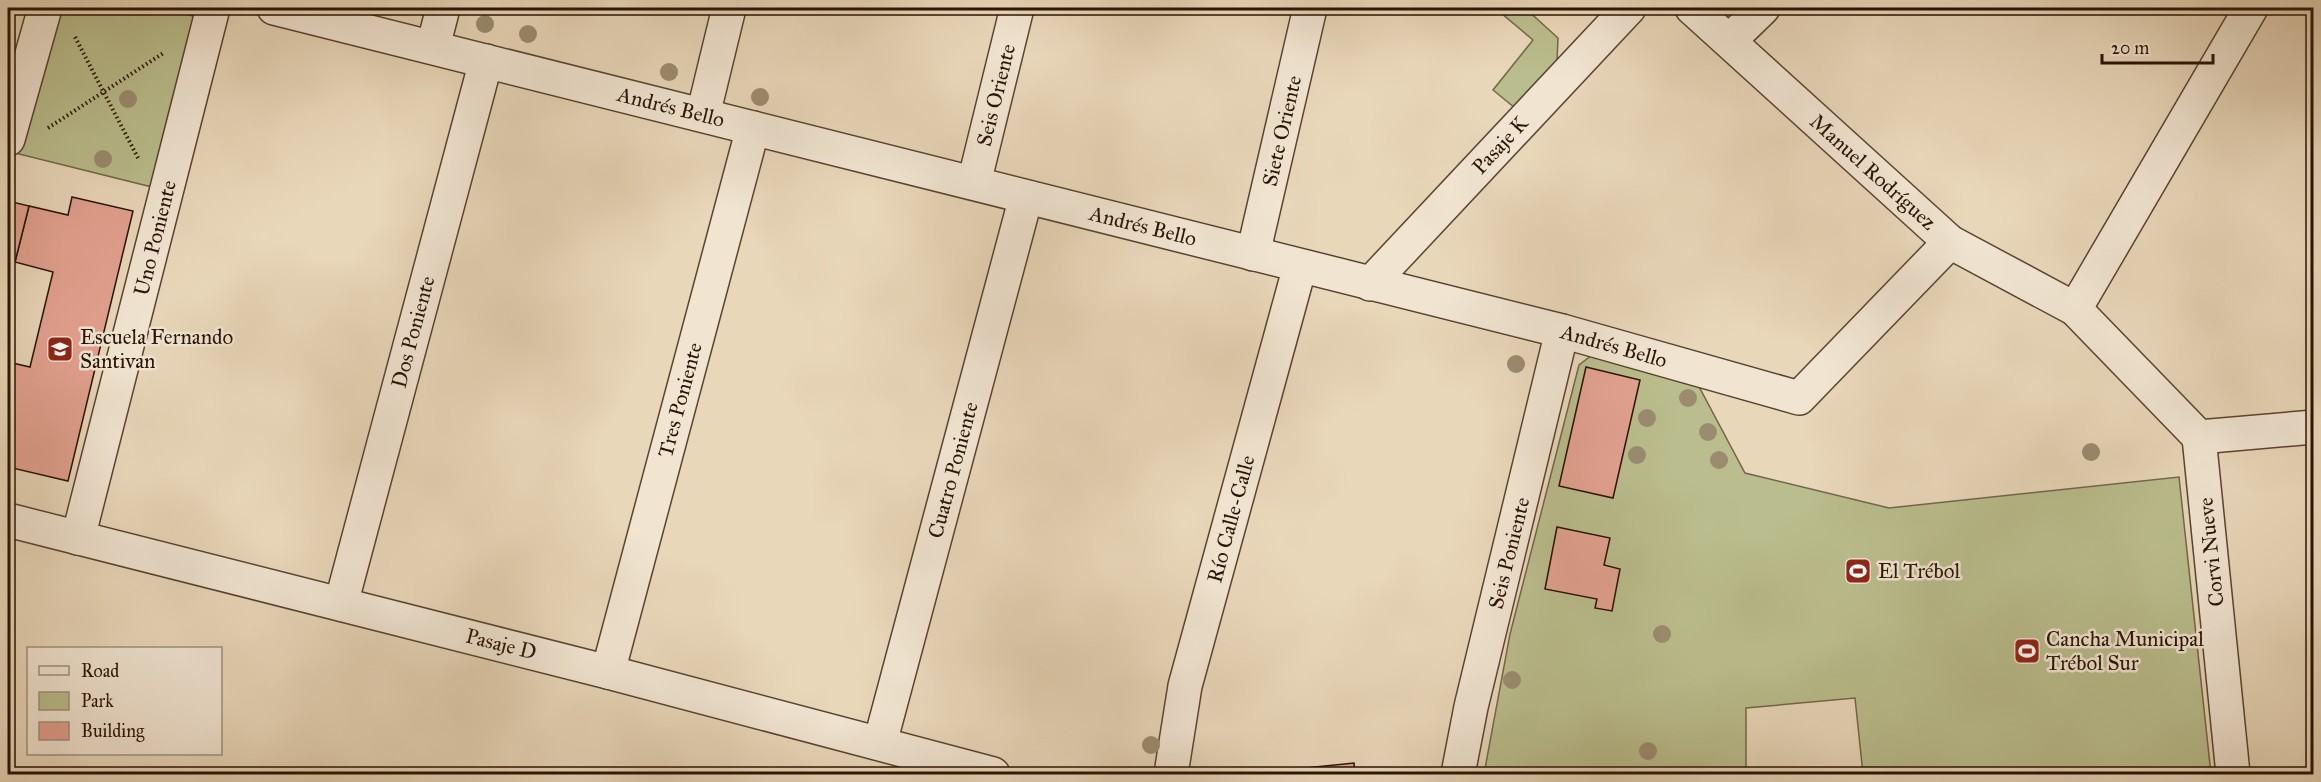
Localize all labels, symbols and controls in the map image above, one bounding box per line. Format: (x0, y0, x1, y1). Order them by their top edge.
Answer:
scale bar (2102, 27, 2213, 65)
text: 20 m (2111, 37, 2149, 59)
street label: Seis Oriente (971, 41, 1021, 149)
street label: Siete Oriente (1257, 73, 1307, 189)
street label: Andrés Bello (614, 81, 727, 133)
street label: Manuel Rodríguez (1804, 108, 1942, 236)
street label: Pasaje K (1467, 110, 1534, 180)
street label: Uno Poniente (128, 177, 182, 298)
street label: Andrés Bello (1086, 200, 1199, 252)
street label: Dos Poniente (386, 273, 441, 391)
street label: Andrés Bello (1557, 318, 1670, 374)
place label: Escuela Fernando Santivan (80, 324, 234, 374)
school or university icon: Escuela Fernando Santivan (45, 334, 75, 364)
street label: Tres Poniente (652, 339, 708, 460)
street label: Cuatro Poniente (922, 399, 984, 541)
street label: Río Calle-Calle (1202, 452, 1261, 586)
street label: Seis Poniente (1483, 494, 1535, 612)
street label: Corvi Nueve (2192, 496, 2230, 608)
sports icon: El Trébol (1843, 556, 1873, 586)
place label: El Trébol (1878, 558, 1960, 584)
street label: Pasaje D (463, 623, 539, 665)
place label: Cancha Municipal Trébol Sur (2046, 626, 2204, 676)
sports icon: Cancha Municipal Trébol Sur (2012, 636, 2042, 666)
legend (27, 647, 222, 755)
text: Road (81, 660, 119, 682)
text: Park (81, 690, 114, 712)
text: Building (81, 720, 145, 743)

